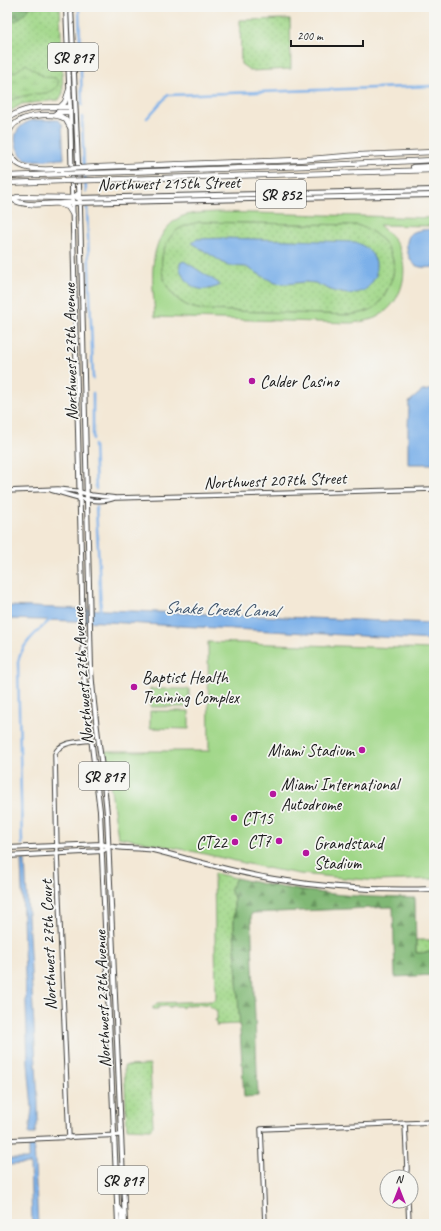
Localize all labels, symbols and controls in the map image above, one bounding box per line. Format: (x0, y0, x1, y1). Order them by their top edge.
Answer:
scale bar (291, 22, 363, 48)
text: 200 m (297, 28, 324, 44)
road number: SR 817 (48, 43, 98, 71)
street label: Northwest 215th Street (98, 172, 243, 195)
road number: SR 852 (256, 180, 306, 208)
street label: Northwest 27th Avenue (59, 282, 82, 421)
place label: Calder Casino (260, 371, 340, 392)
marker: Calder Casino (247, 376, 257, 386)
street label: Northwest 207th Street (203, 467, 349, 493)
water label: Snake Creek Canal (164, 596, 284, 622)
street label: Northwest 27th Avenue (67, 605, 98, 745)
place label: Baptist Health Training Complex (142, 667, 240, 708)
marker: Baptist Health Training Complex (129, 682, 139, 692)
place label: Miami Stadium (268, 740, 355, 761)
marker: Miami Stadium (357, 745, 367, 755)
road number: SR 817 (79, 762, 129, 790)
place label: Miami International Autodrome (281, 774, 402, 815)
marker: Miami International Autodrome (268, 789, 278, 799)
place label: CT15 (242, 808, 274, 829)
marker: CT15 (229, 813, 239, 823)
place label: CT7 (248, 831, 272, 852)
place label: CT22 (196, 832, 228, 853)
place label: Grandstand Stadium (314, 833, 385, 874)
marker: CT7 (274, 836, 284, 846)
marker: CT22 (230, 837, 240, 847)
marker: Grandstand Stadium (301, 848, 311, 858)
street label: Northwest 27th Court (36, 877, 61, 1010)
street label: Northwest 27th Avenue (90, 928, 115, 1068)
road number: SR 817 (98, 1166, 148, 1194)
north arrow (379, 1169, 419, 1209)
text: N (396, 1172, 405, 1186)

